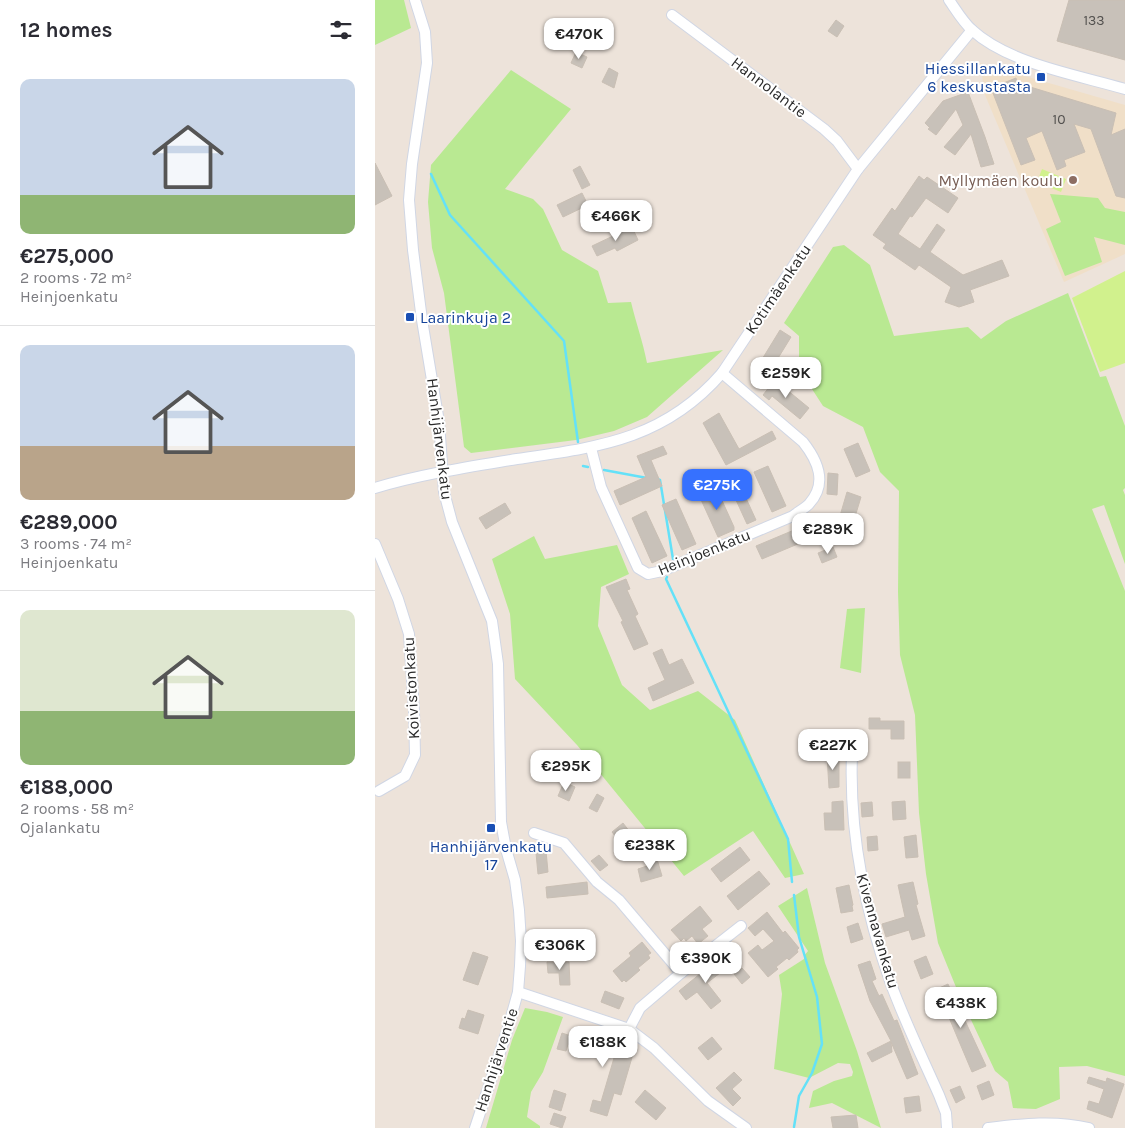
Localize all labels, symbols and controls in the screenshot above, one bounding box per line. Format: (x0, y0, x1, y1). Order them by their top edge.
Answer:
house number: 133 (1083, 12, 1105, 29)
icon: filters (327, 16, 355, 44)
text: 12 homes (20, 18, 113, 42)
pin: €470K (544, 18, 614, 60)
text: €470K (555, 24, 603, 43)
street label: Hannolantie (728, 52, 810, 122)
place label: Hiessillankatu 6 keskustasta (925, 59, 1031, 96)
marker: Hiessillankatu 6 keskustasta (1035, 71, 1047, 83)
house number: 10 (1053, 111, 1065, 128)
icon: home (143, 112, 233, 202)
place label: Myllymäen koulu (939, 171, 1063, 190)
marker: Myllymäen koulu (1067, 174, 1079, 186)
pin: €466K (581, 200, 651, 242)
text: €466K (591, 206, 641, 225)
street label: Kotimäenkatu (741, 240, 815, 338)
text: €275,000 (20, 244, 114, 268)
text: 2 rooms · 72 m² (20, 268, 132, 287)
text: Heinjoenkatu (20, 287, 119, 306)
place label: Laarinkuja 2 (420, 308, 511, 327)
marker: Laarinkuja 2 (404, 311, 416, 323)
pin: €259K (751, 356, 821, 399)
text: €259K (761, 363, 811, 382)
icon: home (143, 377, 233, 467)
street label: Hanhijärvenkatu (423, 377, 457, 501)
pin: €275K (682, 468, 752, 511)
text: €275K (693, 475, 741, 494)
text: €289,000 (20, 510, 118, 534)
pin: €289K (793, 512, 863, 555)
text: €289K (803, 519, 853, 538)
street label: Heinjoenkatu (655, 525, 753, 579)
text: 3 rooms · 74 m² (20, 534, 132, 553)
text: Heinjoenkatu (20, 553, 119, 572)
street label: Koivistonkatu (399, 636, 423, 740)
icon: home (143, 642, 233, 732)
pin: €227K (798, 728, 868, 771)
text: €227K (809, 735, 857, 754)
pin: €295K (531, 750, 601, 792)
text: €295K (541, 756, 591, 775)
text: €188,000 (20, 775, 113, 799)
text: 2 rooms · 58 m² (20, 799, 134, 818)
text: Ojalankatu (20, 818, 101, 837)
marker: Hanhijärvenkatu 17 (485, 822, 497, 834)
pin: €238K (615, 828, 685, 871)
text: €238K (625, 835, 675, 854)
place label: Hanhijärvenkatu 17 (430, 837, 552, 874)
street label: Kivennavankatu (852, 871, 904, 991)
pin: €306K (525, 928, 595, 971)
text: €306K (535, 935, 585, 954)
pin: €390K (671, 942, 741, 984)
text: €390K (681, 948, 731, 967)
pin: €438K (926, 986, 996, 1029)
text: €438K (936, 993, 986, 1012)
street label: Hanhijärventie (470, 1006, 522, 1114)
pin: €188K (568, 1026, 638, 1068)
text: €188K (580, 1032, 627, 1051)

